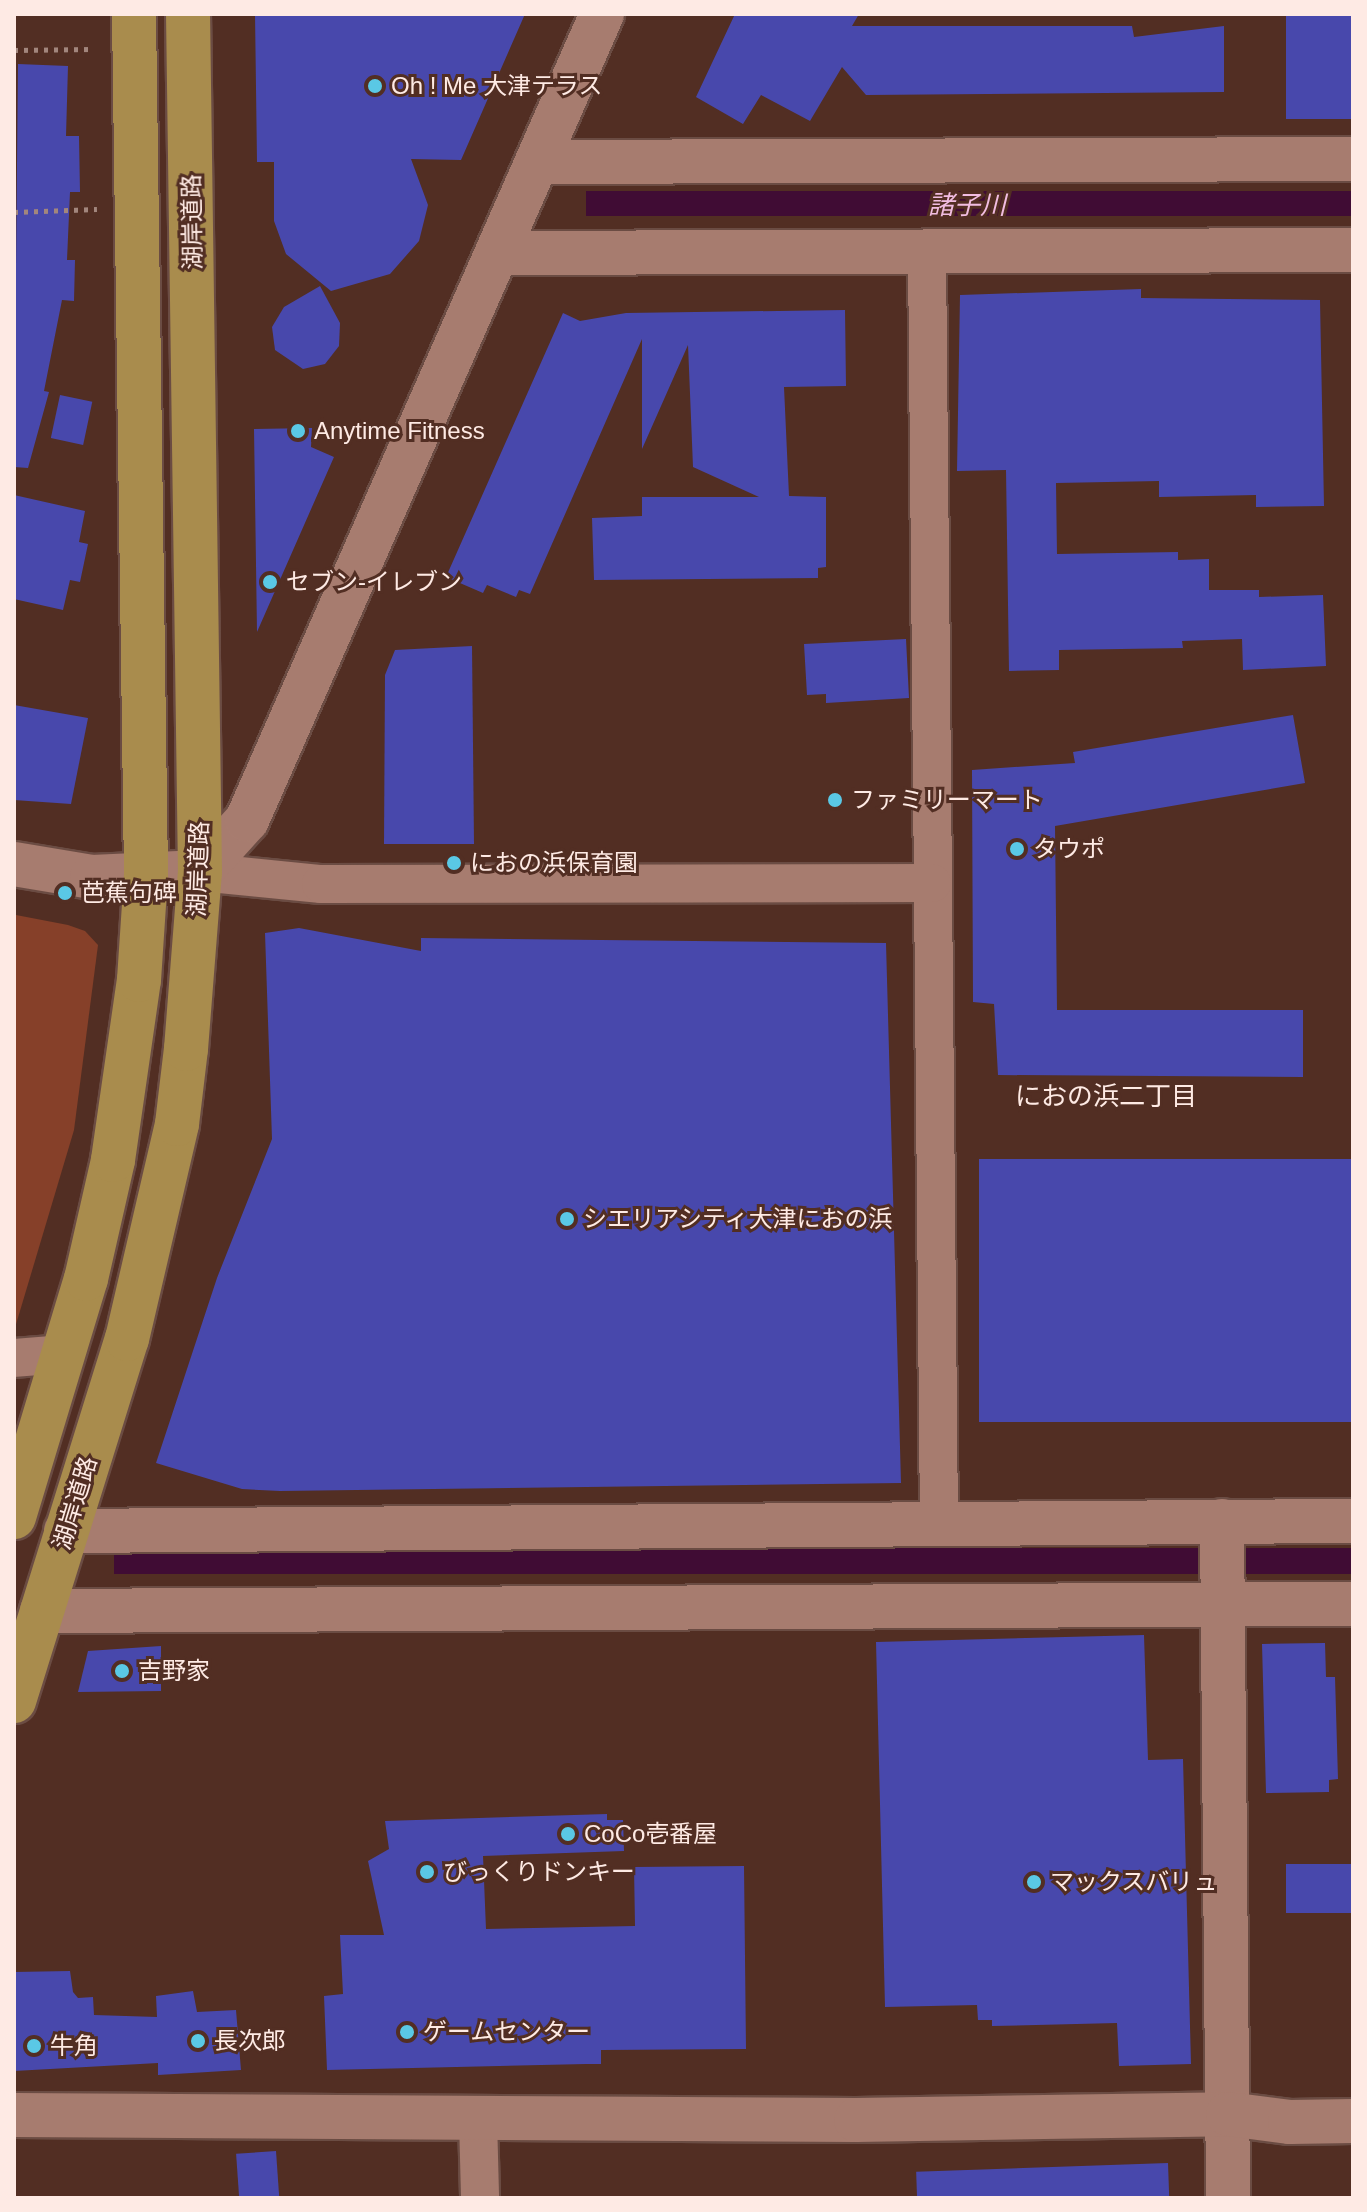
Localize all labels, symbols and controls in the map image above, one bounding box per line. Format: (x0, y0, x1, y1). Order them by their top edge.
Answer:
place label: Oh ! Me 大津テラス (391, 72, 603, 100)
marker: Oh ! Me 大津テラス (366, 77, 384, 95)
street label: 湖岸道路 (177, 174, 207, 270)
water label: 諸子川 (928, 190, 1006, 222)
place label: Anytime Fitness (314, 417, 485, 445)
marker: Anytime Fitness (289, 422, 307, 440)
place label: セブン-イレブン (286, 568, 462, 596)
marker: セブン-イレブン (261, 573, 279, 591)
place label: ファミリーマート (851, 786, 1043, 814)
marker: ファミリーマート (826, 791, 844, 809)
street label: 湖岸道路 (182, 821, 214, 917)
place label: タウポ (1033, 835, 1105, 863)
marker: タウポ (1008, 840, 1026, 858)
place label: におの浜保育園 (470, 849, 638, 877)
marker: におの浜保育園 (445, 854, 463, 872)
place label: 芭蕉句碑 (81, 879, 177, 907)
marker: 芭蕉句碑 (56, 884, 74, 902)
district label: におの浜二丁目 (1015, 1081, 1197, 1113)
place label: シエリアシティ大津におの浜 (583, 1205, 895, 1233)
marker: シエリアシティ大津におの浜 (558, 1210, 576, 1228)
street label: 湖岸道路 (47, 1453, 103, 1553)
place label: 吉野家 (138, 1657, 210, 1685)
marker: 吉野家 (113, 1662, 131, 1680)
place label: CoCo壱番屋 (584, 1820, 717, 1848)
marker: CoCo壱番屋 (559, 1825, 577, 1843)
place label: びっくりドンキー (443, 1858, 635, 1886)
marker: びっくりドンキー (418, 1863, 436, 1881)
place label: マックスバリュ (1050, 1868, 1218, 1896)
marker: マックスバリュ (1025, 1873, 1043, 1891)
place label: ゲームセンター (423, 2018, 591, 2046)
marker: ゲームセンター (398, 2023, 416, 2041)
place label: 長次郎 (214, 2027, 286, 2055)
place label: 牛角 (50, 2032, 98, 2060)
marker: 長次郎 (189, 2032, 207, 2050)
marker: 牛角 (25, 2037, 43, 2055)

